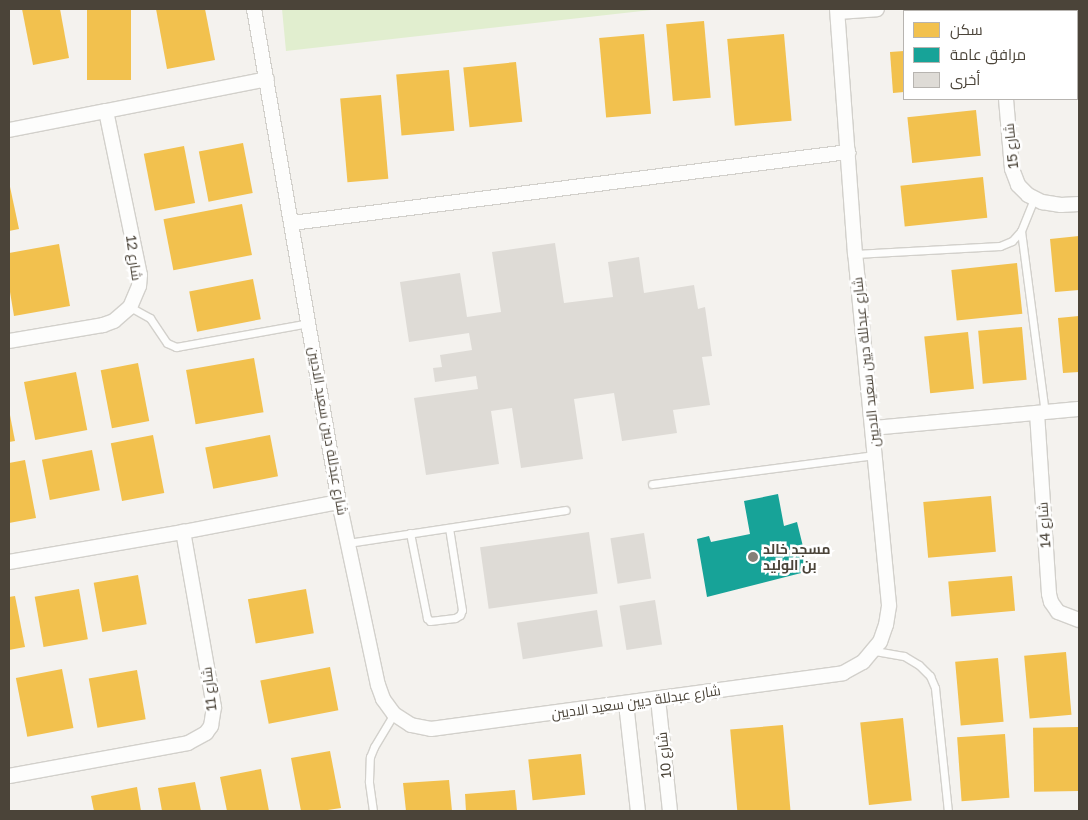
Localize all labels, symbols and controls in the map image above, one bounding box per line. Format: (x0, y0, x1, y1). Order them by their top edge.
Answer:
legend (903, 10, 1078, 100)
text: سكن (950, 20, 983, 38)
text: مرافق عامة (950, 45, 1026, 63)
text: أخرى (950, 70, 980, 88)
street label: شارع 15 (1000, 122, 1022, 170)
street label: شارع 12 (123, 234, 145, 282)
street label: شارع عبدللة ديين سعيد الاديين (849, 276, 883, 448)
street label: شارع عبدللة ديين سعيد الاديين (305, 345, 351, 517)
street label: شارع 14 (1034, 501, 1054, 549)
place label: مسجد خالد بن الوليد (763, 541, 830, 574)
marker: مسجد خالد بن الوليد (747, 551, 759, 563)
street label: شارع 11 (198, 666, 220, 712)
street label: شارع عبدللة ديين سعيد الاديين (550, 682, 722, 722)
street label: شارع 10 (653, 731, 675, 779)

